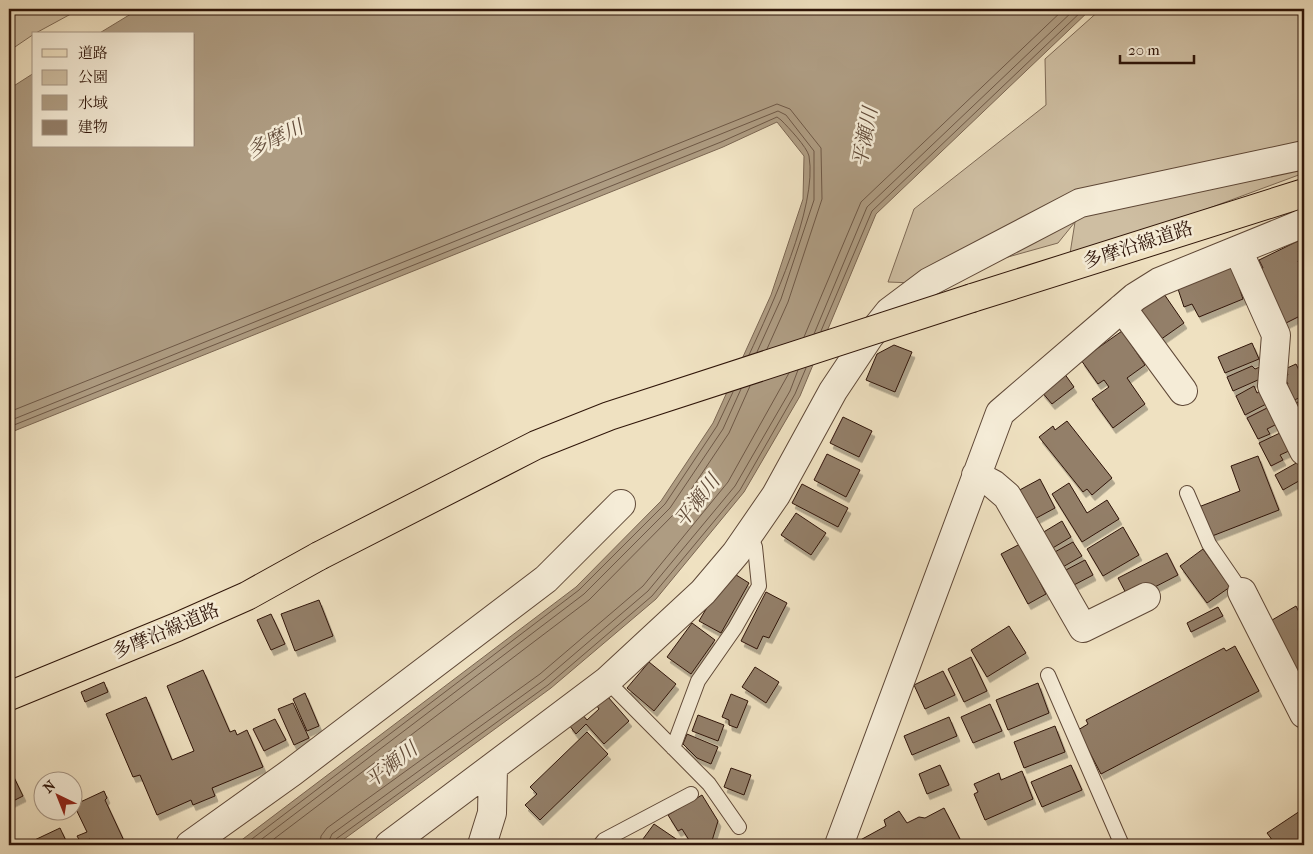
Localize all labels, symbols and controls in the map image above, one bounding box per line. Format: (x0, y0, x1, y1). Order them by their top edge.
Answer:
legend (32, 32, 195, 148)
scale bar (1120, 32, 1194, 64)
text: 20 m (1128, 41, 1160, 59)
text: 道路 (78, 44, 108, 62)
text: 公園 (78, 68, 108, 86)
text: 水域 (78, 94, 108, 112)
water label: 平瀬川 (848, 103, 882, 169)
water label: 多摩川 (243, 115, 309, 162)
text: 建物 (78, 118, 108, 136)
street label: 多摩沿線道路 (1080, 217, 1196, 273)
water label: 平瀬川 (669, 469, 726, 532)
street label: 多摩沿線道路 (109, 599, 223, 663)
water label: 平瀬川 (360, 736, 423, 793)
north arrow (32, 772, 82, 822)
text: N (40, 777, 59, 797)

